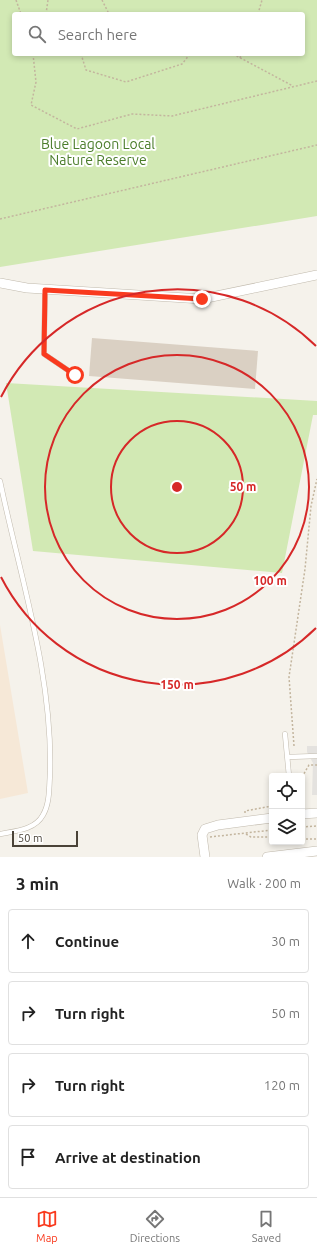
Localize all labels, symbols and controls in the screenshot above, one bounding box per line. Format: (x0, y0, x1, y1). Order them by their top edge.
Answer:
search box (12, 12, 305, 56)
icon: search (26, 23, 48, 45)
text: Search here (58, 26, 137, 43)
park label: Blue Lagoon Local Nature Reserve (41, 136, 155, 168)
route end (193, 290, 211, 308)
route start (66, 366, 84, 384)
centre of rings (170, 480, 184, 494)
text: 50 m (230, 480, 256, 493)
text: 100 m (253, 574, 287, 587)
text: 150 m (160, 678, 194, 691)
map controls (269, 773, 305, 845)
button: locate (269, 773, 305, 809)
button: layers (269, 809, 305, 845)
scale bar (12, 829, 78, 848)
text: 50 m (18, 832, 42, 844)
text: 3 min (16, 874, 59, 893)
text: Walk · 200 m (227, 876, 301, 890)
icon: ahead (17, 930, 39, 952)
text: Continue (55, 933, 119, 950)
text: 30 m (271, 934, 300, 948)
icon: right (17, 1002, 39, 1024)
text: Turn right (55, 1005, 125, 1022)
text: 50 m (271, 1006, 300, 1020)
icon: right (17, 1074, 39, 1096)
text: Turn right (55, 1077, 125, 1094)
text: 120 m (264, 1078, 300, 1092)
icon: arrive (17, 1146, 39, 1168)
text: Arrive at destination (55, 1149, 201, 1166)
tab: Map (36, 1208, 58, 1244)
tab: Directions (130, 1208, 180, 1244)
tab: Saved (252, 1208, 281, 1244)

